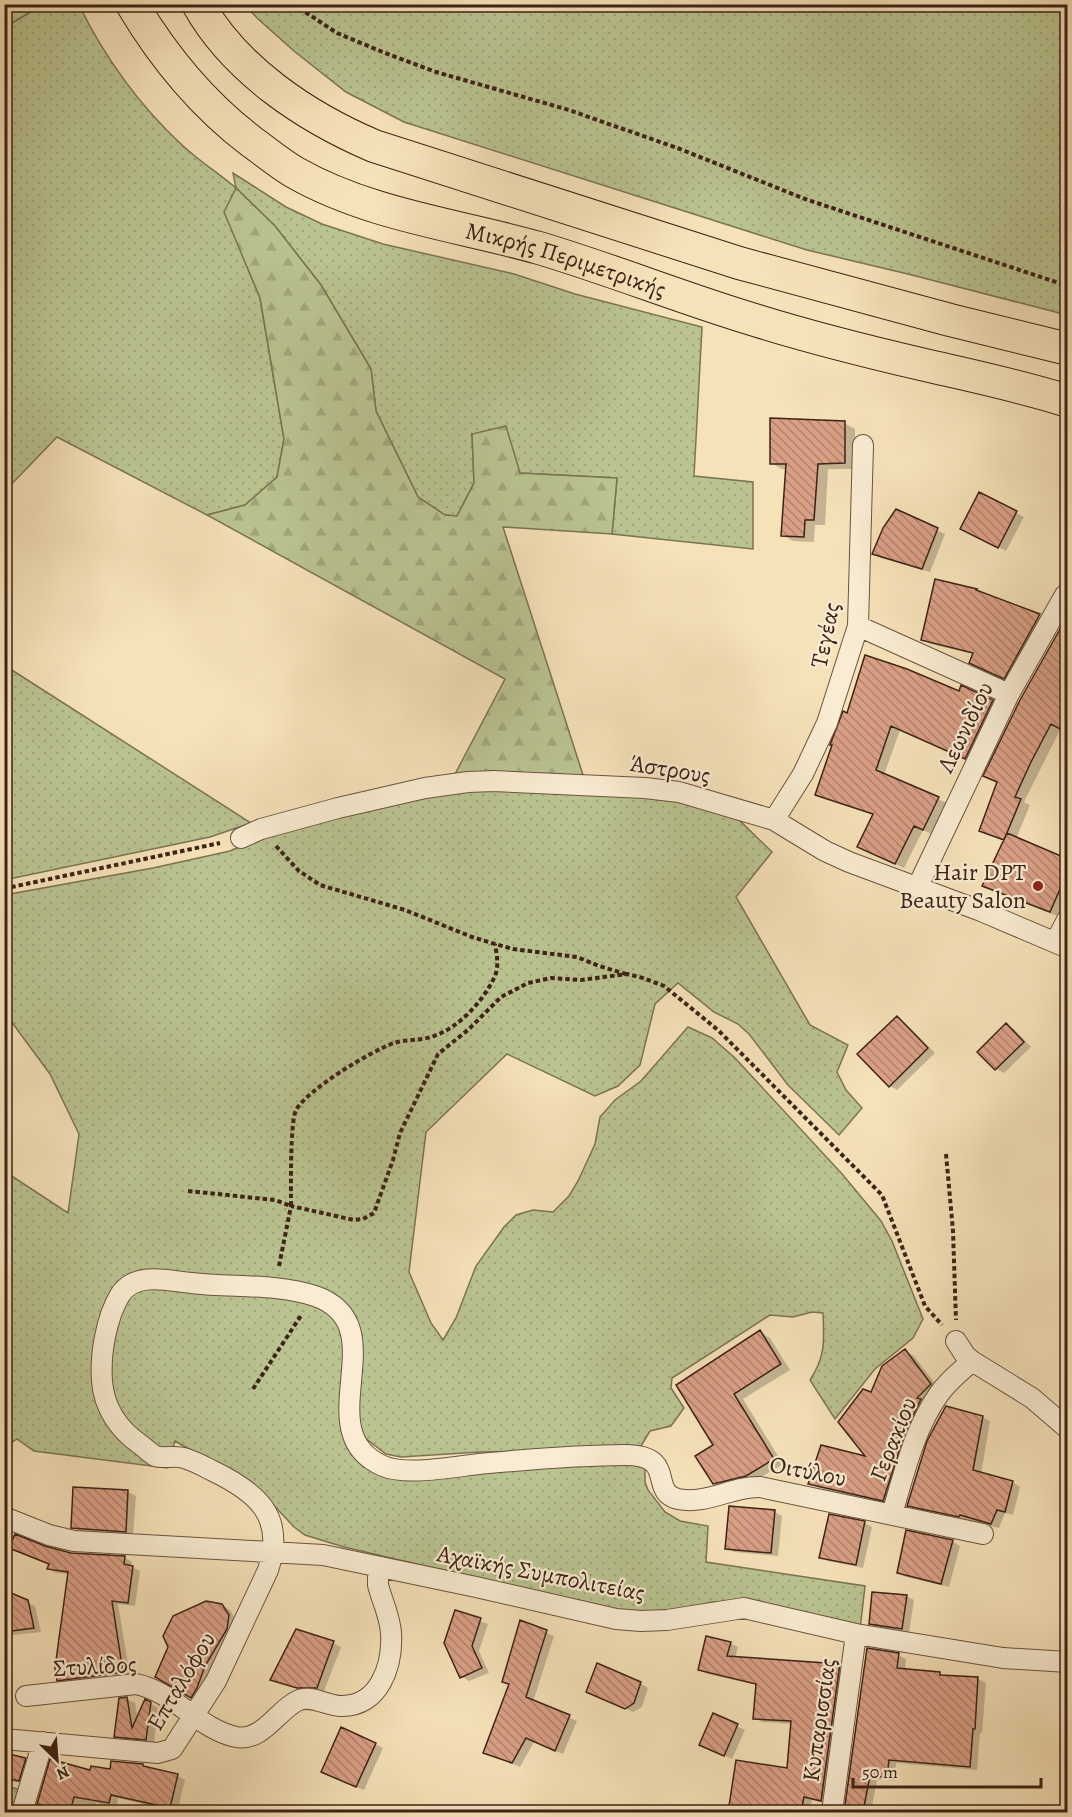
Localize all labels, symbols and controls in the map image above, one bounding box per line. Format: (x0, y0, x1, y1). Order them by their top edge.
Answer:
street label: Μικρής Περιμετρικής (463, 214, 670, 305)
street label: Τεγέας (802, 599, 848, 671)
street label: Λεωνιδίου (929, 676, 1001, 779)
street label: Άστρους (627, 747, 713, 791)
place label: Hair DPT Beauty Salon (899, 856, 1026, 916)
marker: Hair DPT Beauty Salon (1031, 879, 1045, 893)
street label: Γερακίου (862, 1392, 924, 1486)
street label: Οιτύλου (767, 1448, 849, 1494)
street label: Αχαϊκής Συμπολιτείας (434, 1537, 648, 1609)
street label: Επταλόφου (139, 1626, 223, 1736)
street label: Στυλίδος (53, 1648, 137, 1684)
street label: Κυπαρισσίας (794, 1656, 844, 1784)
north arrow (27, 1730, 87, 1790)
scale bar (853, 1751, 1040, 1789)
text: N (53, 1760, 73, 1785)
text: 50 m (862, 1760, 898, 1784)

